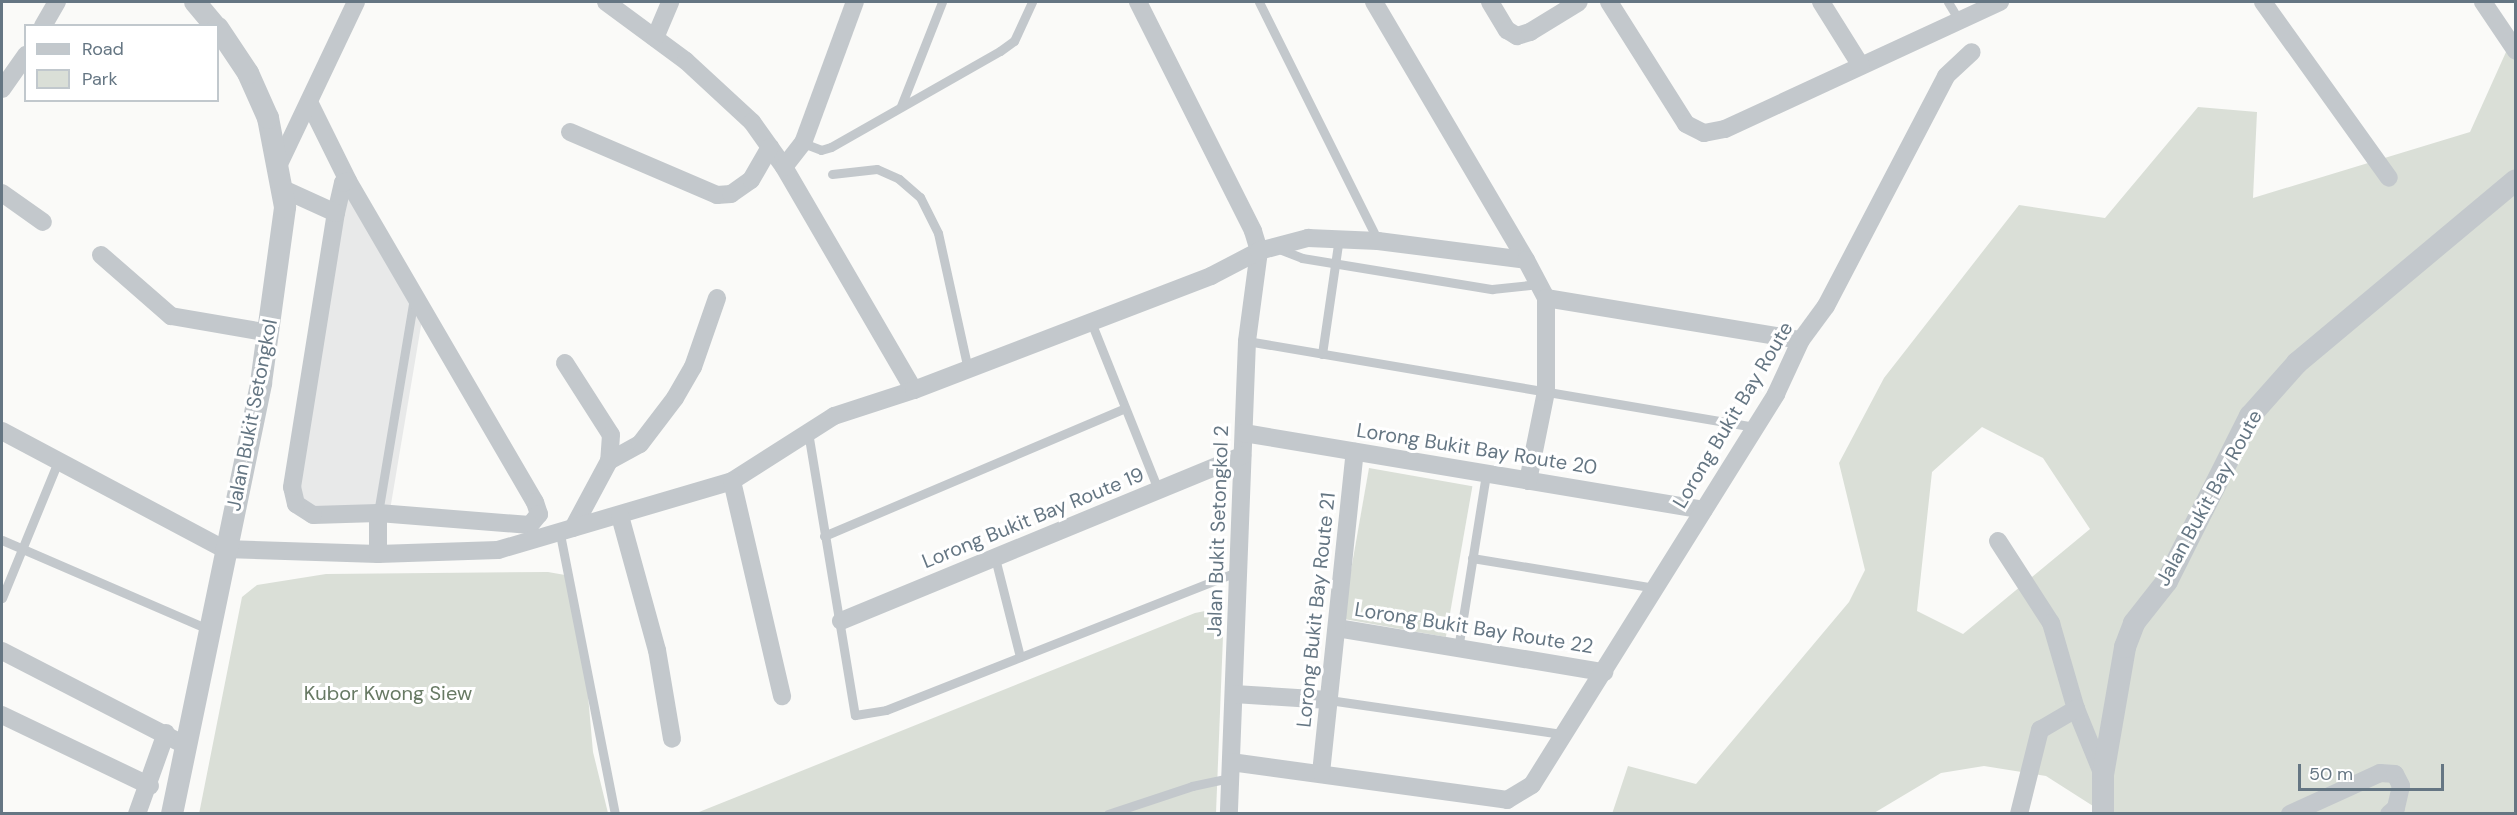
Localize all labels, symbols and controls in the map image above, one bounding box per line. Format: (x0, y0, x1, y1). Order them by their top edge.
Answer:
legend (24, 24, 219, 102)
text: Road (82, 37, 124, 61)
text: Park (82, 67, 118, 91)
street label: Jalan Bukit Setongkol (222, 317, 282, 513)
street label: Lorong Bukit Bay Route (1668, 318, 1798, 512)
street label: Jalan Bukit Bay Route (2151, 406, 2267, 590)
street label: Lorong Bukit Bay Route 20 (1355, 418, 1599, 480)
street label: Jalan Bukit Setongkol 2 (1202, 425, 1234, 637)
street label: Lorong Bukit Bay Route 19 (919, 462, 1147, 574)
street label: Lorong Bukit Bay Route 21 (1292, 491, 1340, 729)
street label: Lorong Bukit Bay Route 22 (1353, 597, 1595, 659)
park label: Kubor Kwong Siew (304, 681, 472, 705)
scale bar (2301, 752, 2446, 790)
text: 50 m (2309, 762, 2353, 786)

